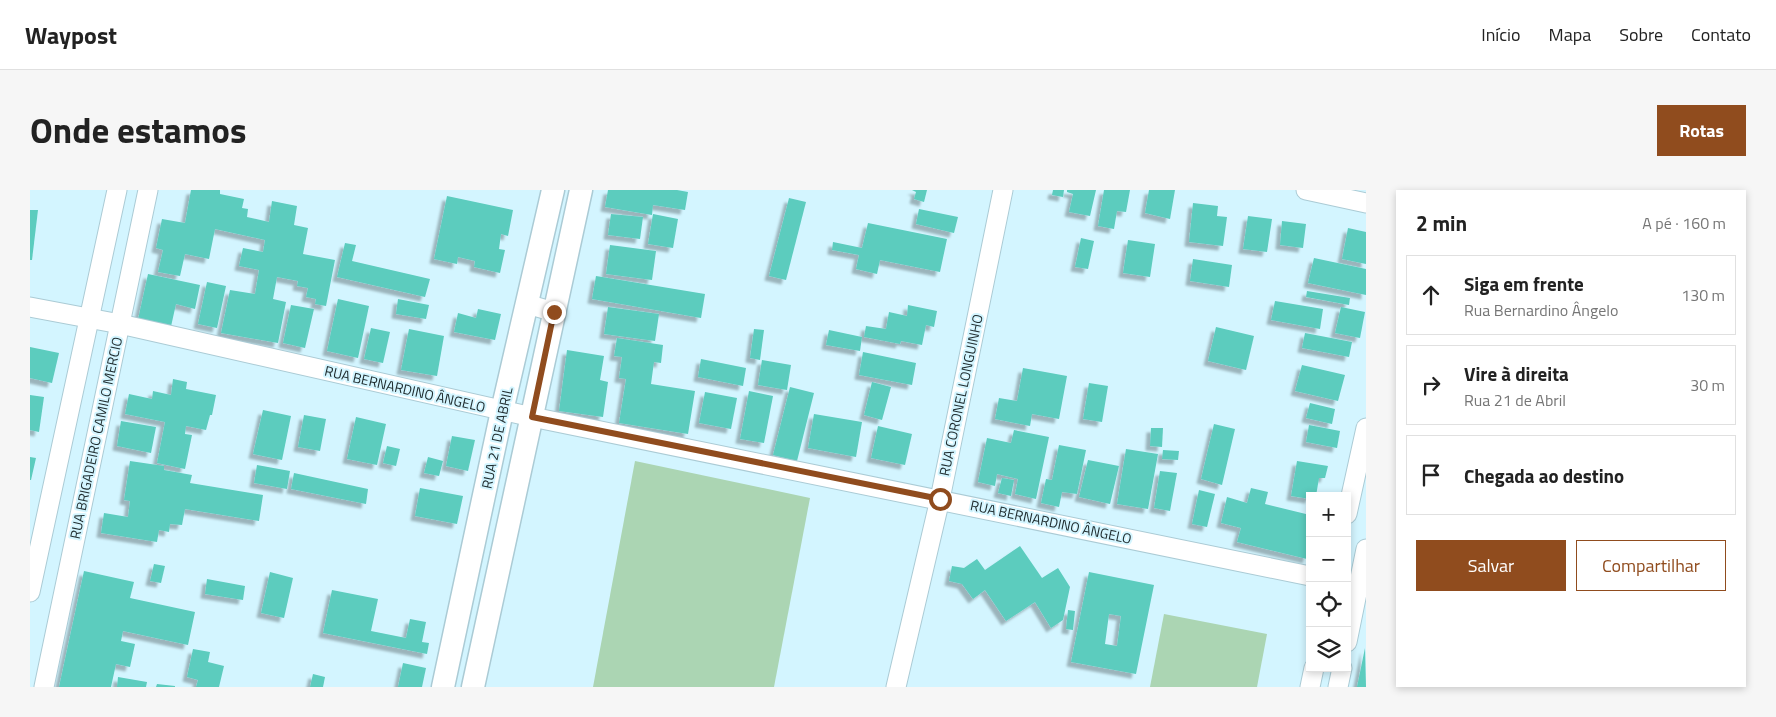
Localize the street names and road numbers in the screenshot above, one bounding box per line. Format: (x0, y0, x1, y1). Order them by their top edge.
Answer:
street label: RUA CORONEL LONGUINHO (933, 312, 988, 478)
street label: RUA BRIGADEIRO CAMILO MERCIO (64, 335, 127, 541)
street label: RUA BERNARDINO ÂNGELO (323, 360, 488, 417)
street label: RUA 21 DE ABRIL (475, 385, 518, 491)
street label: RUA BERNARDINO ÂNGELO (968, 494, 1134, 549)

